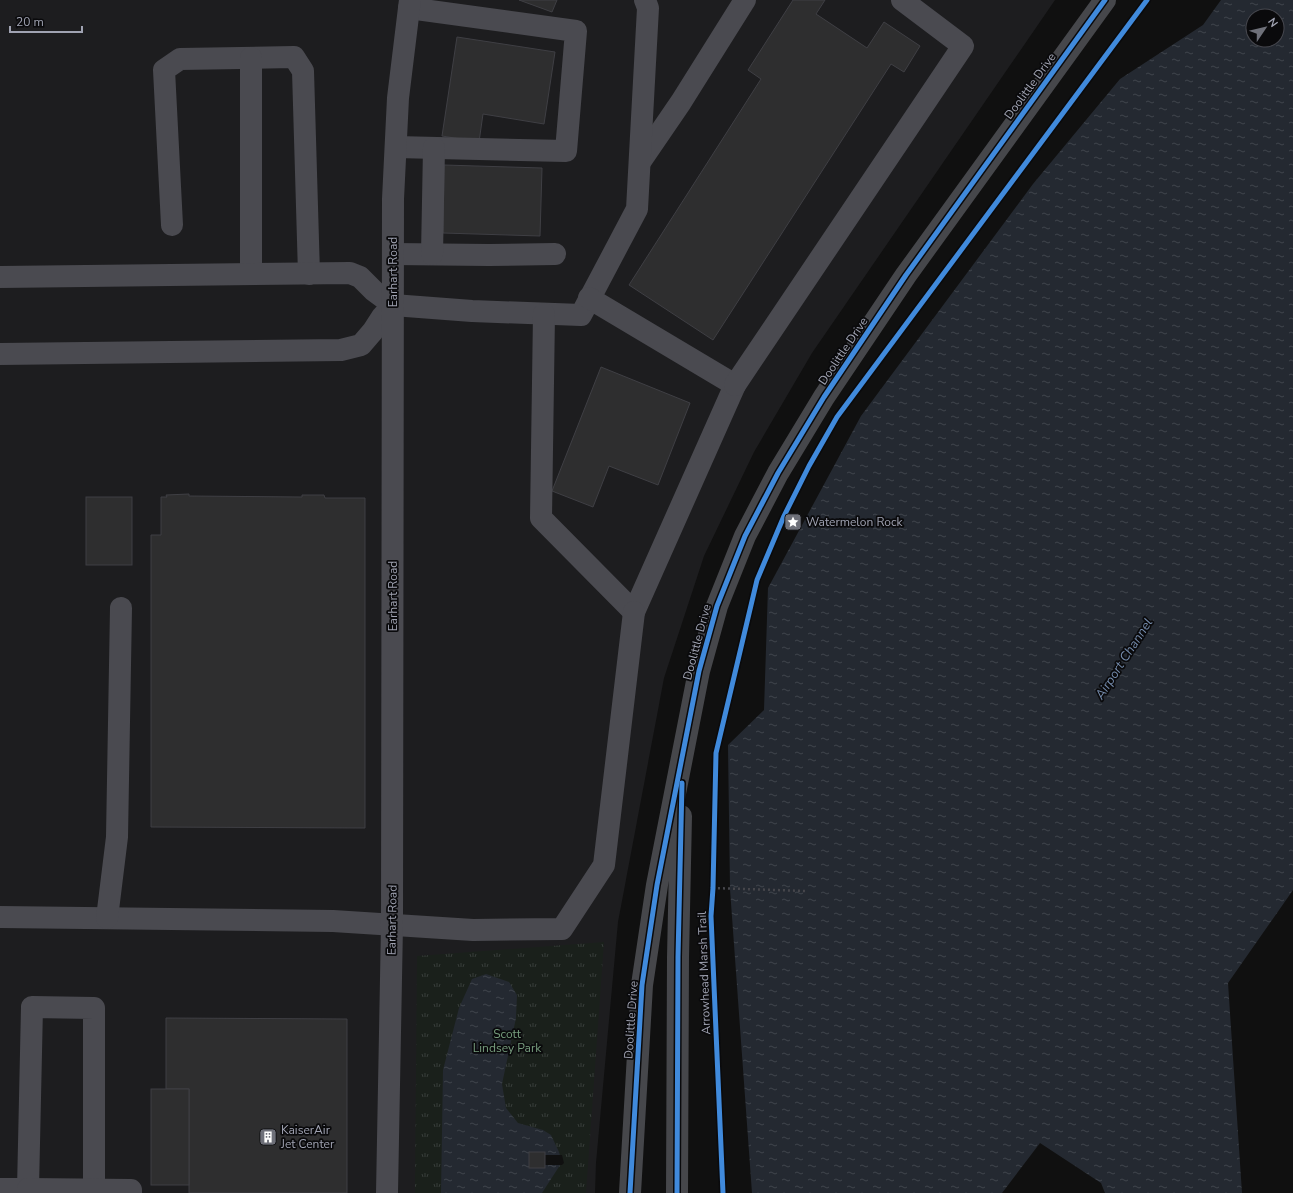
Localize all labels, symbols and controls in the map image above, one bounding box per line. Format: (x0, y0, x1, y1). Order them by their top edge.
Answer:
scale bar (10, 8, 82, 34)
north arrow (1245, 8, 1285, 48)
text: 20 m (16, 14, 44, 30)
text: N (1264, 15, 1281, 30)
street label: Doolittle Drive (1001, 50, 1059, 122)
street label: Earhart Road (385, 237, 401, 307)
street label: Doolittle Drive (814, 314, 872, 388)
place icon: Watermelon Rock (783, 512, 803, 532)
place label: Watermelon Rock (806, 514, 904, 530)
street label: Earhart Road (385, 561, 401, 631)
street label: Doolittle Drive (679, 602, 715, 682)
water label: Airport Channel (1090, 615, 1157, 704)
street label: Earhart Road (383, 885, 401, 955)
street label: Arrowhead Marsh Trail (694, 911, 714, 1035)
street label: Doolittle Drive (620, 980, 642, 1060)
park label: Scott Lindsey Park (473, 1026, 542, 1056)
place label: KaiserAir Jet Center (280, 1122, 335, 1152)
building icon: KaiserAir Jet Center (258, 1127, 278, 1147)

